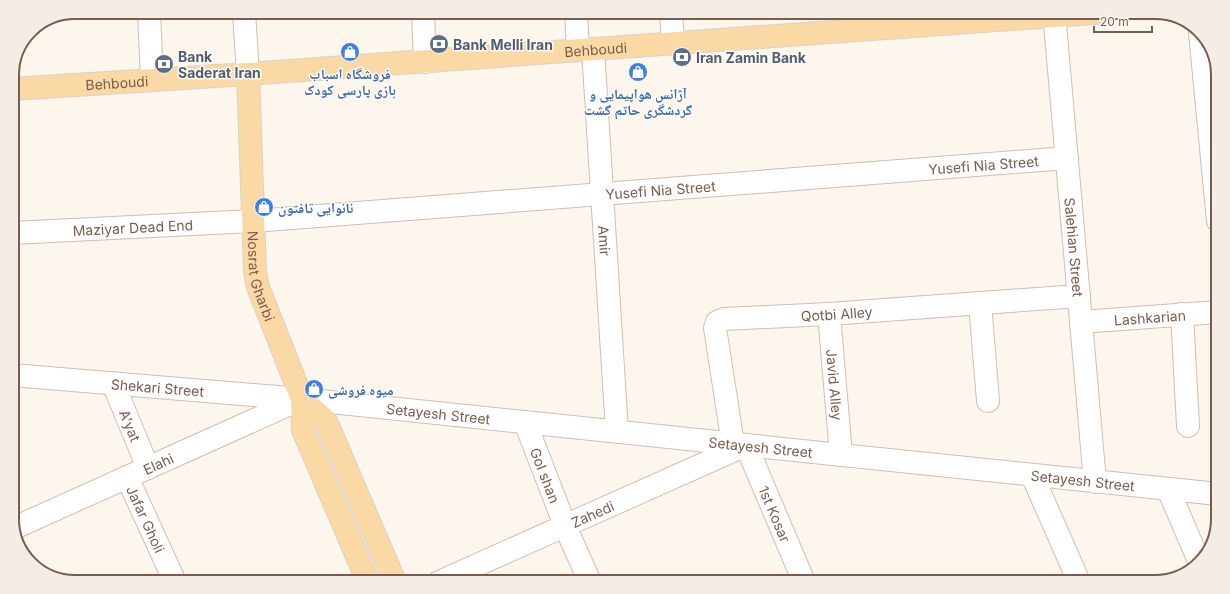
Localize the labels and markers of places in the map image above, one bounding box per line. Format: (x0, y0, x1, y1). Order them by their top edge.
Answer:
bank icon: Bank Melli Iran (428, 33, 450, 55)
place label: Bank Melli Iran (453, 36, 553, 53)
shop icon: فروشگاه اسباب بازی پارسی کودک (339, 41, 361, 63)
bank icon: Iran Zamin Bank (671, 46, 693, 68)
place label: Bank Saderat Iran (178, 48, 261, 81)
place label: Iran Zamin Bank (696, 49, 807, 66)
bank icon: Bank Saderat Iran (153, 53, 175, 75)
shop icon: آژانس هواپیمایی و گردشگری حاتم گشت (627, 61, 649, 83)
place label: فروشگاه اسباب بازی پارسی کودک (304, 65, 396, 99)
place label: آژانس هواپیمایی و گردشگری حاتم گشت (584, 85, 692, 120)
shop icon: نانوایی تافتون (253, 196, 275, 218)
place label: نانوایی تافتون (278, 199, 354, 217)
shop icon: میوه فروشی (303, 378, 325, 400)
place label: میوه فروشی (328, 381, 394, 399)

